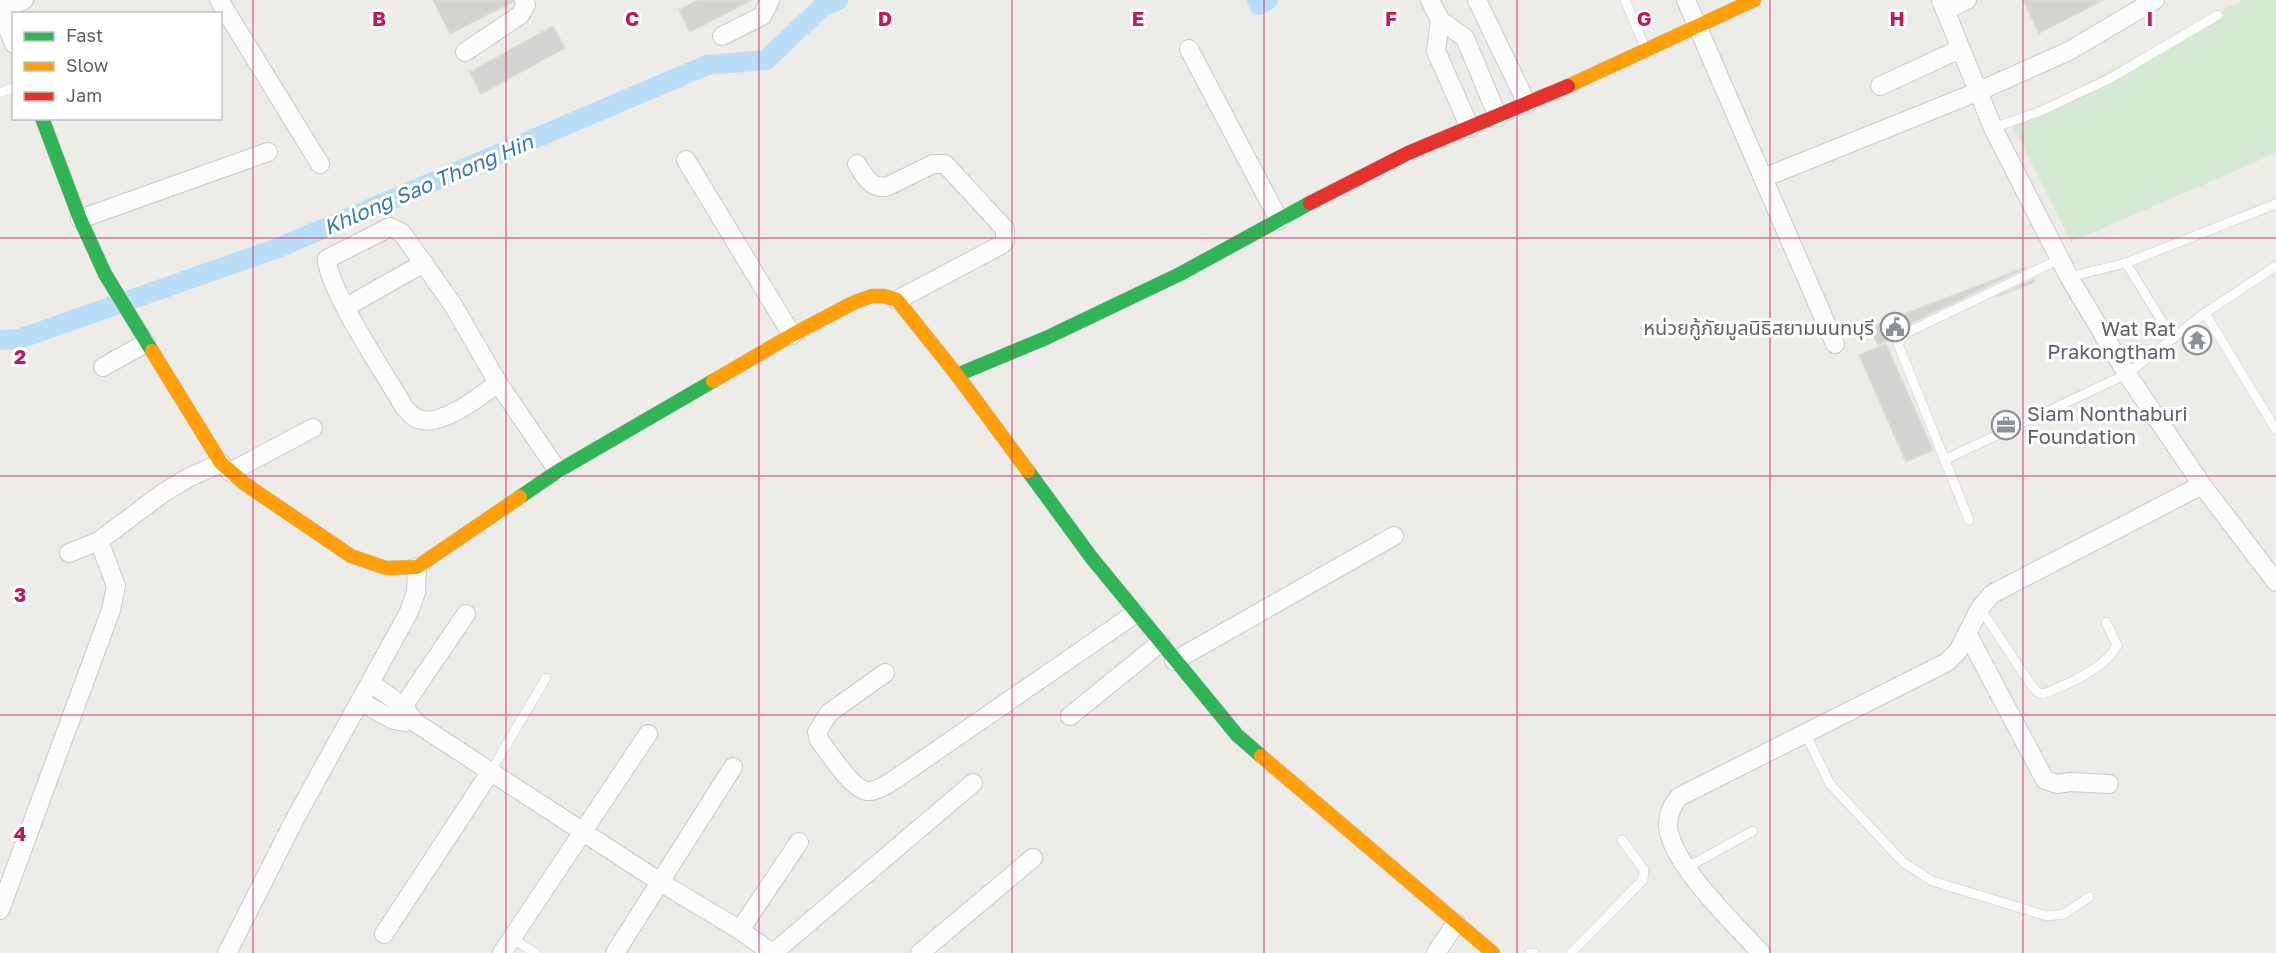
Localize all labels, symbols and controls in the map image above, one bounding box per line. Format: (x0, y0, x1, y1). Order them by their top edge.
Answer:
text: B (372, 6, 386, 30)
text: C (625, 6, 639, 30)
text: D (878, 6, 892, 30)
text: E (1132, 6, 1144, 30)
text: F (1385, 6, 1397, 30)
text: G (1637, 6, 1651, 30)
text: H (1889, 6, 1905, 30)
text: I (2147, 6, 2153, 30)
legend (12, 12, 222, 120)
text: Fast (66, 24, 103, 46)
text: Slow (66, 54, 109, 76)
text: Jam (66, 84, 102, 106)
water label: Khlong Sao Thong Hin (319, 128, 538, 240)
public building icon: หน่วยกู้ภัยมูลนิธิสยามนนทบุรี (1879, 311, 1911, 343)
place label: หน่วยกู้ภัยมูลนิธิสยามนนทบุรี (1643, 315, 1874, 341)
place label: Wat Rat Prakongtham (2047, 316, 2176, 363)
temple icon: Wat Rat Prakongtham (2181, 324, 2213, 356)
text: 2 (14, 344, 26, 368)
place label: Siam Nonthaburi Foundation (2027, 401, 2188, 448)
office icon: Siam Nonthaburi Foundation (1990, 409, 2022, 441)
text: 3 (14, 582, 26, 606)
text: 4 (14, 821, 26, 845)

